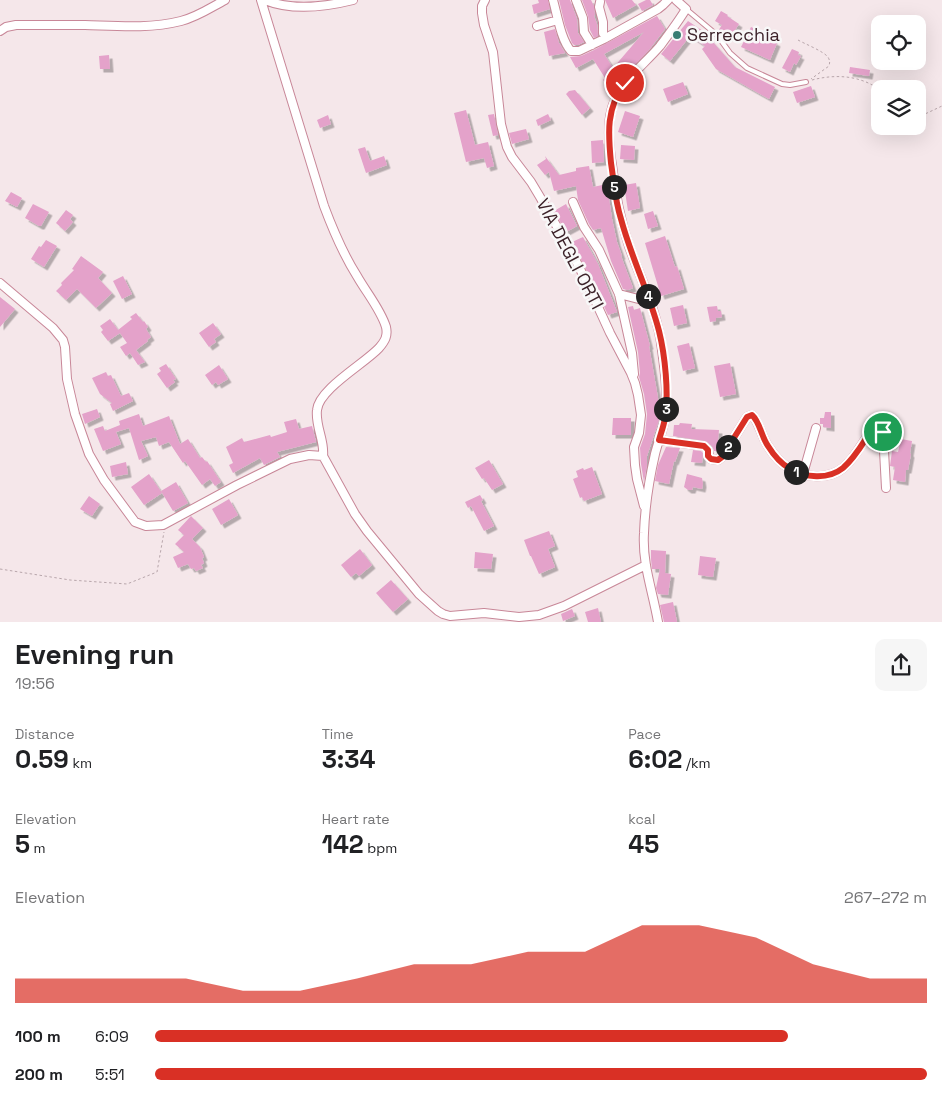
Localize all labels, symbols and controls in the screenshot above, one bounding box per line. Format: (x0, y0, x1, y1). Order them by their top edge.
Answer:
map controls (871, 15, 926, 135)
button: locate (871, 15, 926, 70)
place label: Serrecchia (687, 23, 780, 46)
marker: Serrecchia (671, 29, 683, 41)
pin (604, 62, 646, 104)
icon: check (611, 69, 639, 97)
button: layers (871, 80, 926, 135)
pin: 5 (602, 174, 626, 200)
text: 5 (610, 178, 619, 196)
street label: VIA DEGLI ORTI (532, 194, 609, 313)
pin: 4 (636, 284, 660, 308)
text: 4 (644, 287, 653, 305)
pin: 3 (654, 396, 678, 422)
text: 3 (662, 400, 671, 418)
pin (862, 411, 904, 453)
icon: arrive (869, 418, 897, 446)
pin: 2 (716, 434, 740, 460)
text: 2 (724, 438, 733, 456)
pin: 1 (784, 460, 808, 484)
text: 1 (793, 463, 800, 481)
text: Evening run (15, 636, 174, 672)
button: share (875, 639, 927, 691)
text: 19:56 (15, 673, 55, 694)
text: Distance (15, 725, 75, 743)
text: Time (322, 725, 354, 743)
text: Pace (628, 725, 661, 743)
text: 0.59 (15, 743, 69, 775)
text: 3:34 (322, 743, 375, 775)
text: 6:02 (628, 743, 682, 775)
text: km (69, 754, 92, 772)
text: /km (682, 754, 711, 772)
text: Elevation (15, 810, 76, 828)
text: Heart rate (322, 810, 390, 828)
text: kcal (628, 810, 655, 828)
text: 5 (15, 828, 30, 860)
text: 142 (322, 828, 364, 860)
text: 45 (628, 828, 659, 860)
text: m (30, 839, 46, 857)
text: bpm (364, 839, 397, 857)
text: Elevation (15, 887, 85, 908)
text: 267–272 m (844, 887, 927, 908)
text: 100 m (15, 1026, 61, 1047)
text: 6:09 (95, 1026, 129, 1047)
text: 200 m (15, 1064, 63, 1085)
text: 5:51 (95, 1064, 125, 1085)

